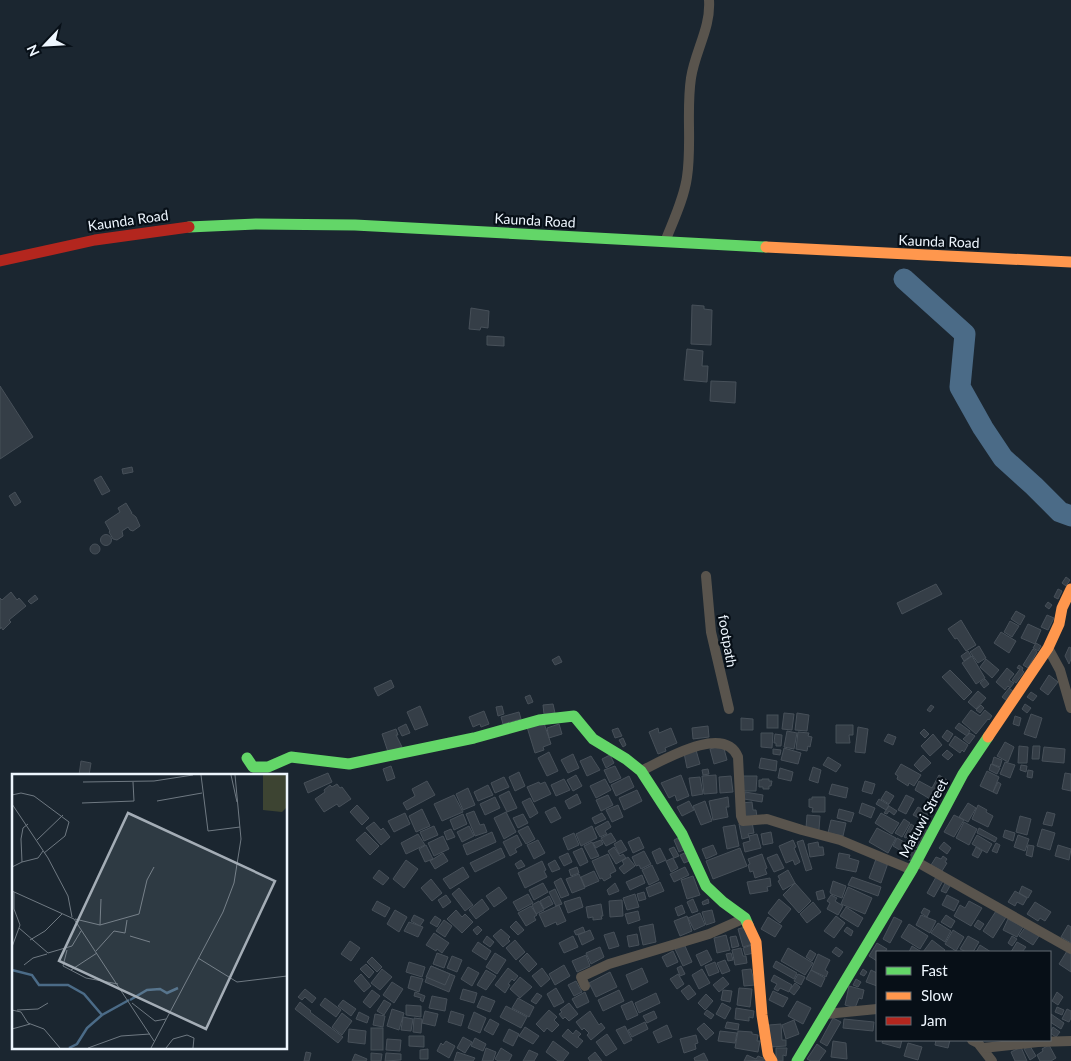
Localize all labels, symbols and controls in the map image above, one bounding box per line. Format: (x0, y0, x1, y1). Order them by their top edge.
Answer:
north arrow (20, 20, 70, 70)
text: N (23, 42, 43, 59)
street label: Kaunda Road (87, 206, 169, 234)
street label: Kaunda Road (494, 209, 576, 231)
street label: Kaunda Road (898, 231, 980, 251)
street label: footpath (715, 613, 741, 669)
inset map (12, 774, 288, 1048)
street label: Matuwi Street (895, 775, 951, 861)
legend (876, 951, 1051, 1041)
text: Fast (921, 961, 948, 979)
text: Slow (921, 986, 953, 1004)
text: Jam (921, 1011, 947, 1029)

